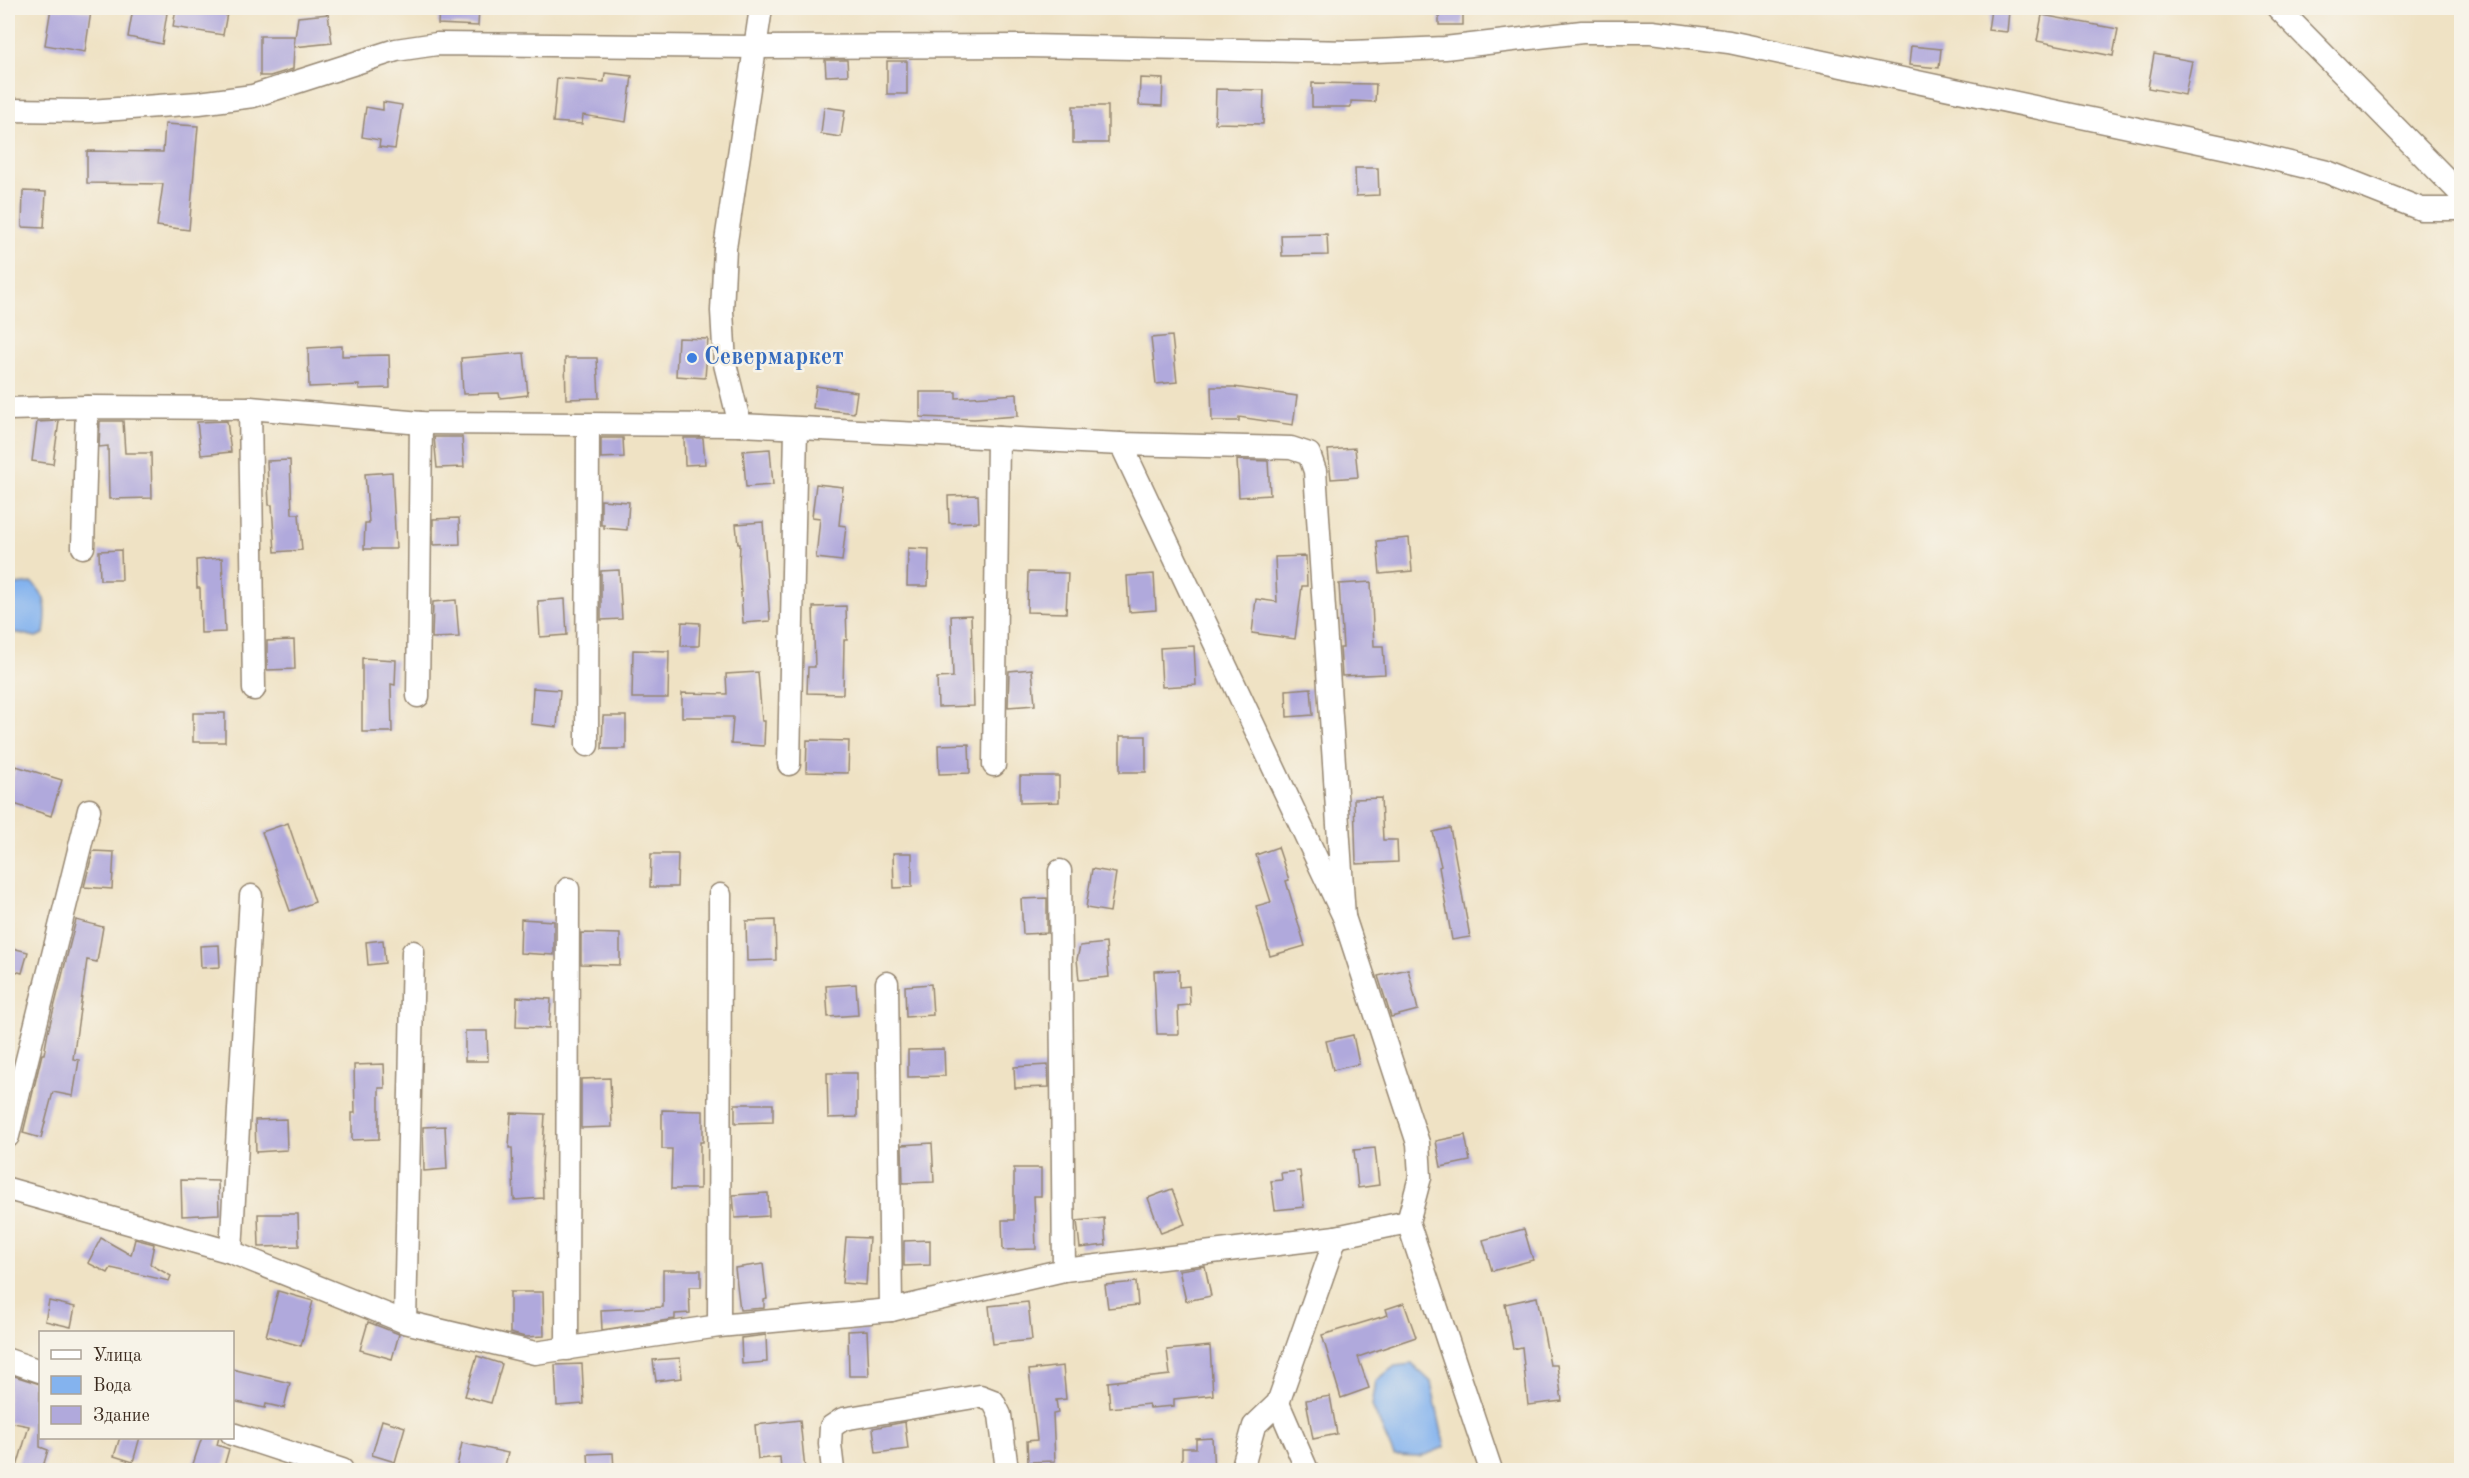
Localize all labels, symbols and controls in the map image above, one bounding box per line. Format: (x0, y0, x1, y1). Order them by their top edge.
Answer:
place label: Севермаркет (704, 346, 844, 370)
marker: Севермаркет (685, 351, 699, 365)
legend (39, 1331, 234, 1439)
text: Улица (93, 1347, 142, 1365)
text: Вода (93, 1377, 132, 1395)
text: Здание (93, 1407, 150, 1425)

